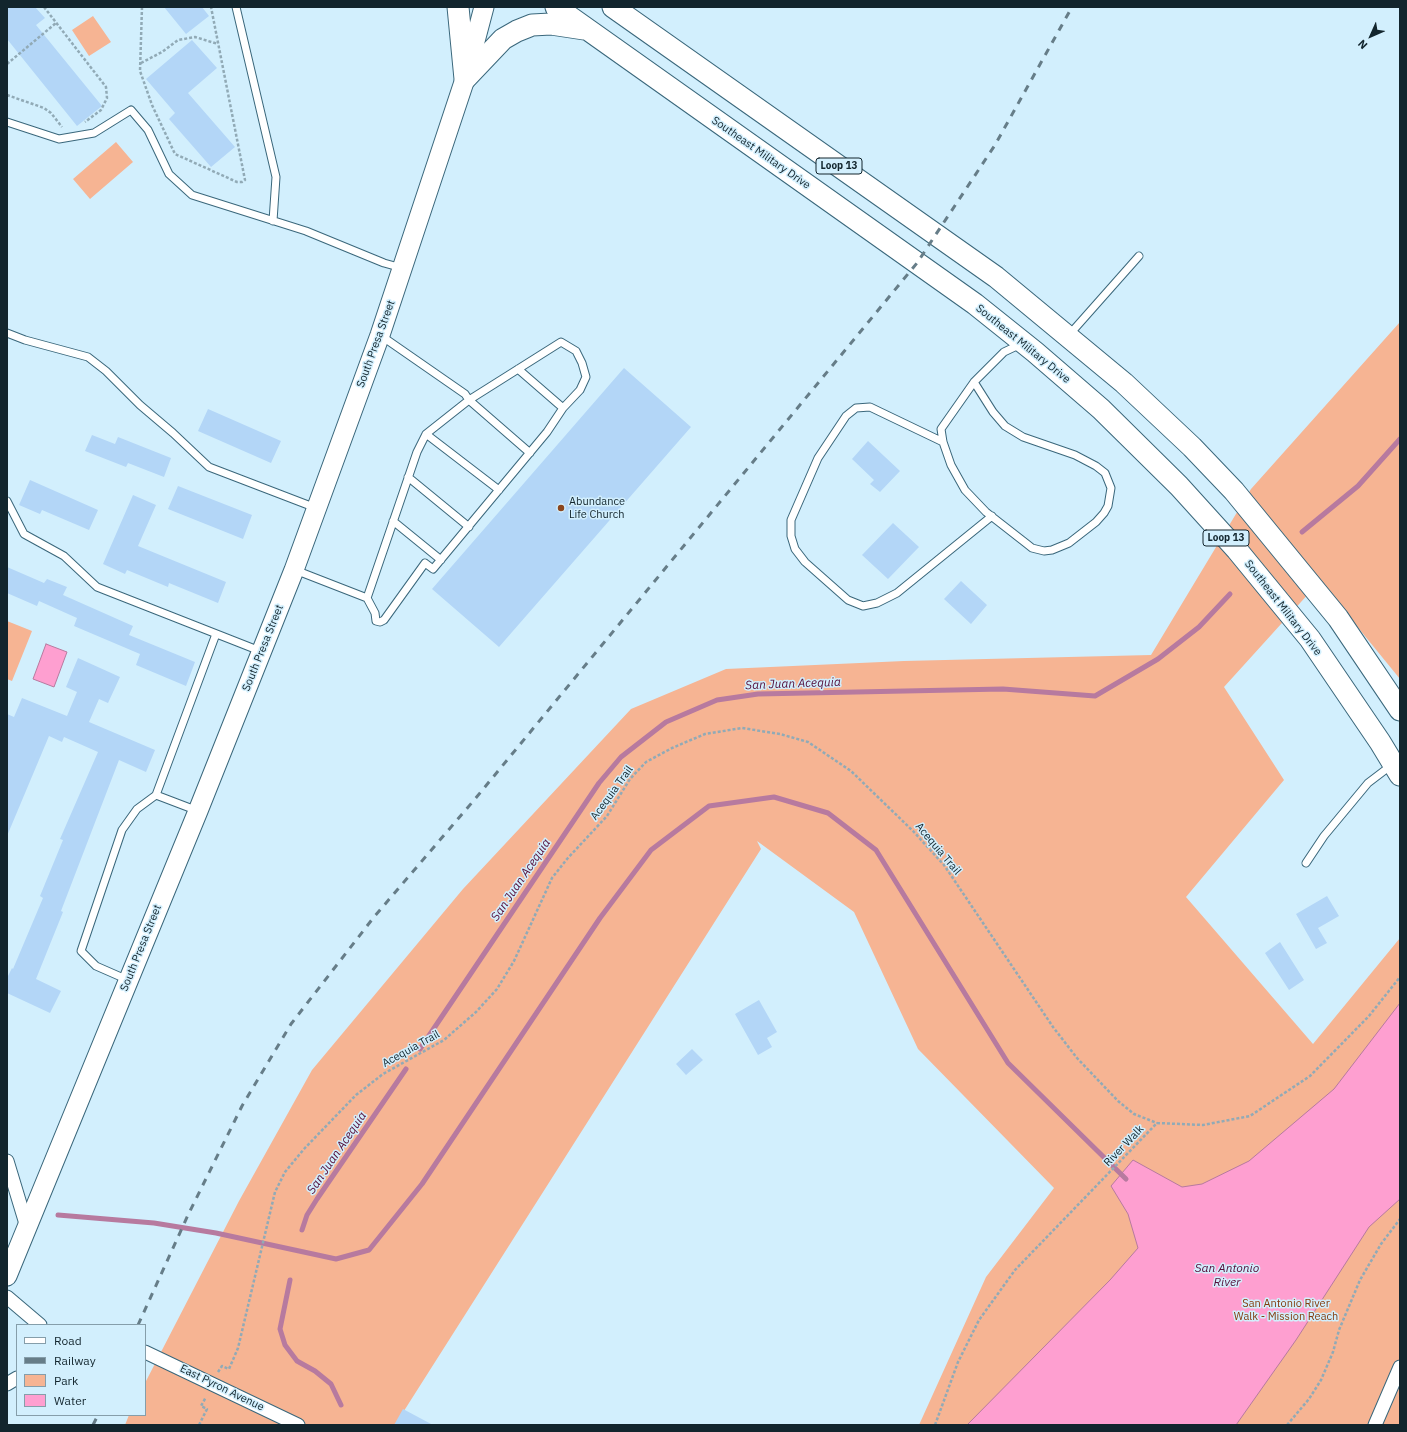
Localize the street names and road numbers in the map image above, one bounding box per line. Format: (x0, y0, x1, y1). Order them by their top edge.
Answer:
street label: Southeast Military Drive (709, 114, 813, 192)
road number: Loop 13 (816, 158, 862, 174)
street label: South Presa Street (354, 298, 398, 390)
street label: Southeast Military Drive (973, 302, 1073, 386)
road number: Loop 13 (1203, 530, 1249, 546)
street label: Southeast Military Drive (1242, 558, 1324, 658)
street label: South Presa Street (240, 603, 286, 693)
street label: Acequia Trail (588, 763, 636, 823)
street label: Acequia Trail (912, 820, 964, 878)
street label: South Presa Street (118, 903, 164, 993)
street label: Acequia Trail (380, 1028, 442, 1070)
street label: River Walk (1101, 1123, 1147, 1169)
street label: East Pyron Avenue (178, 1362, 266, 1414)

